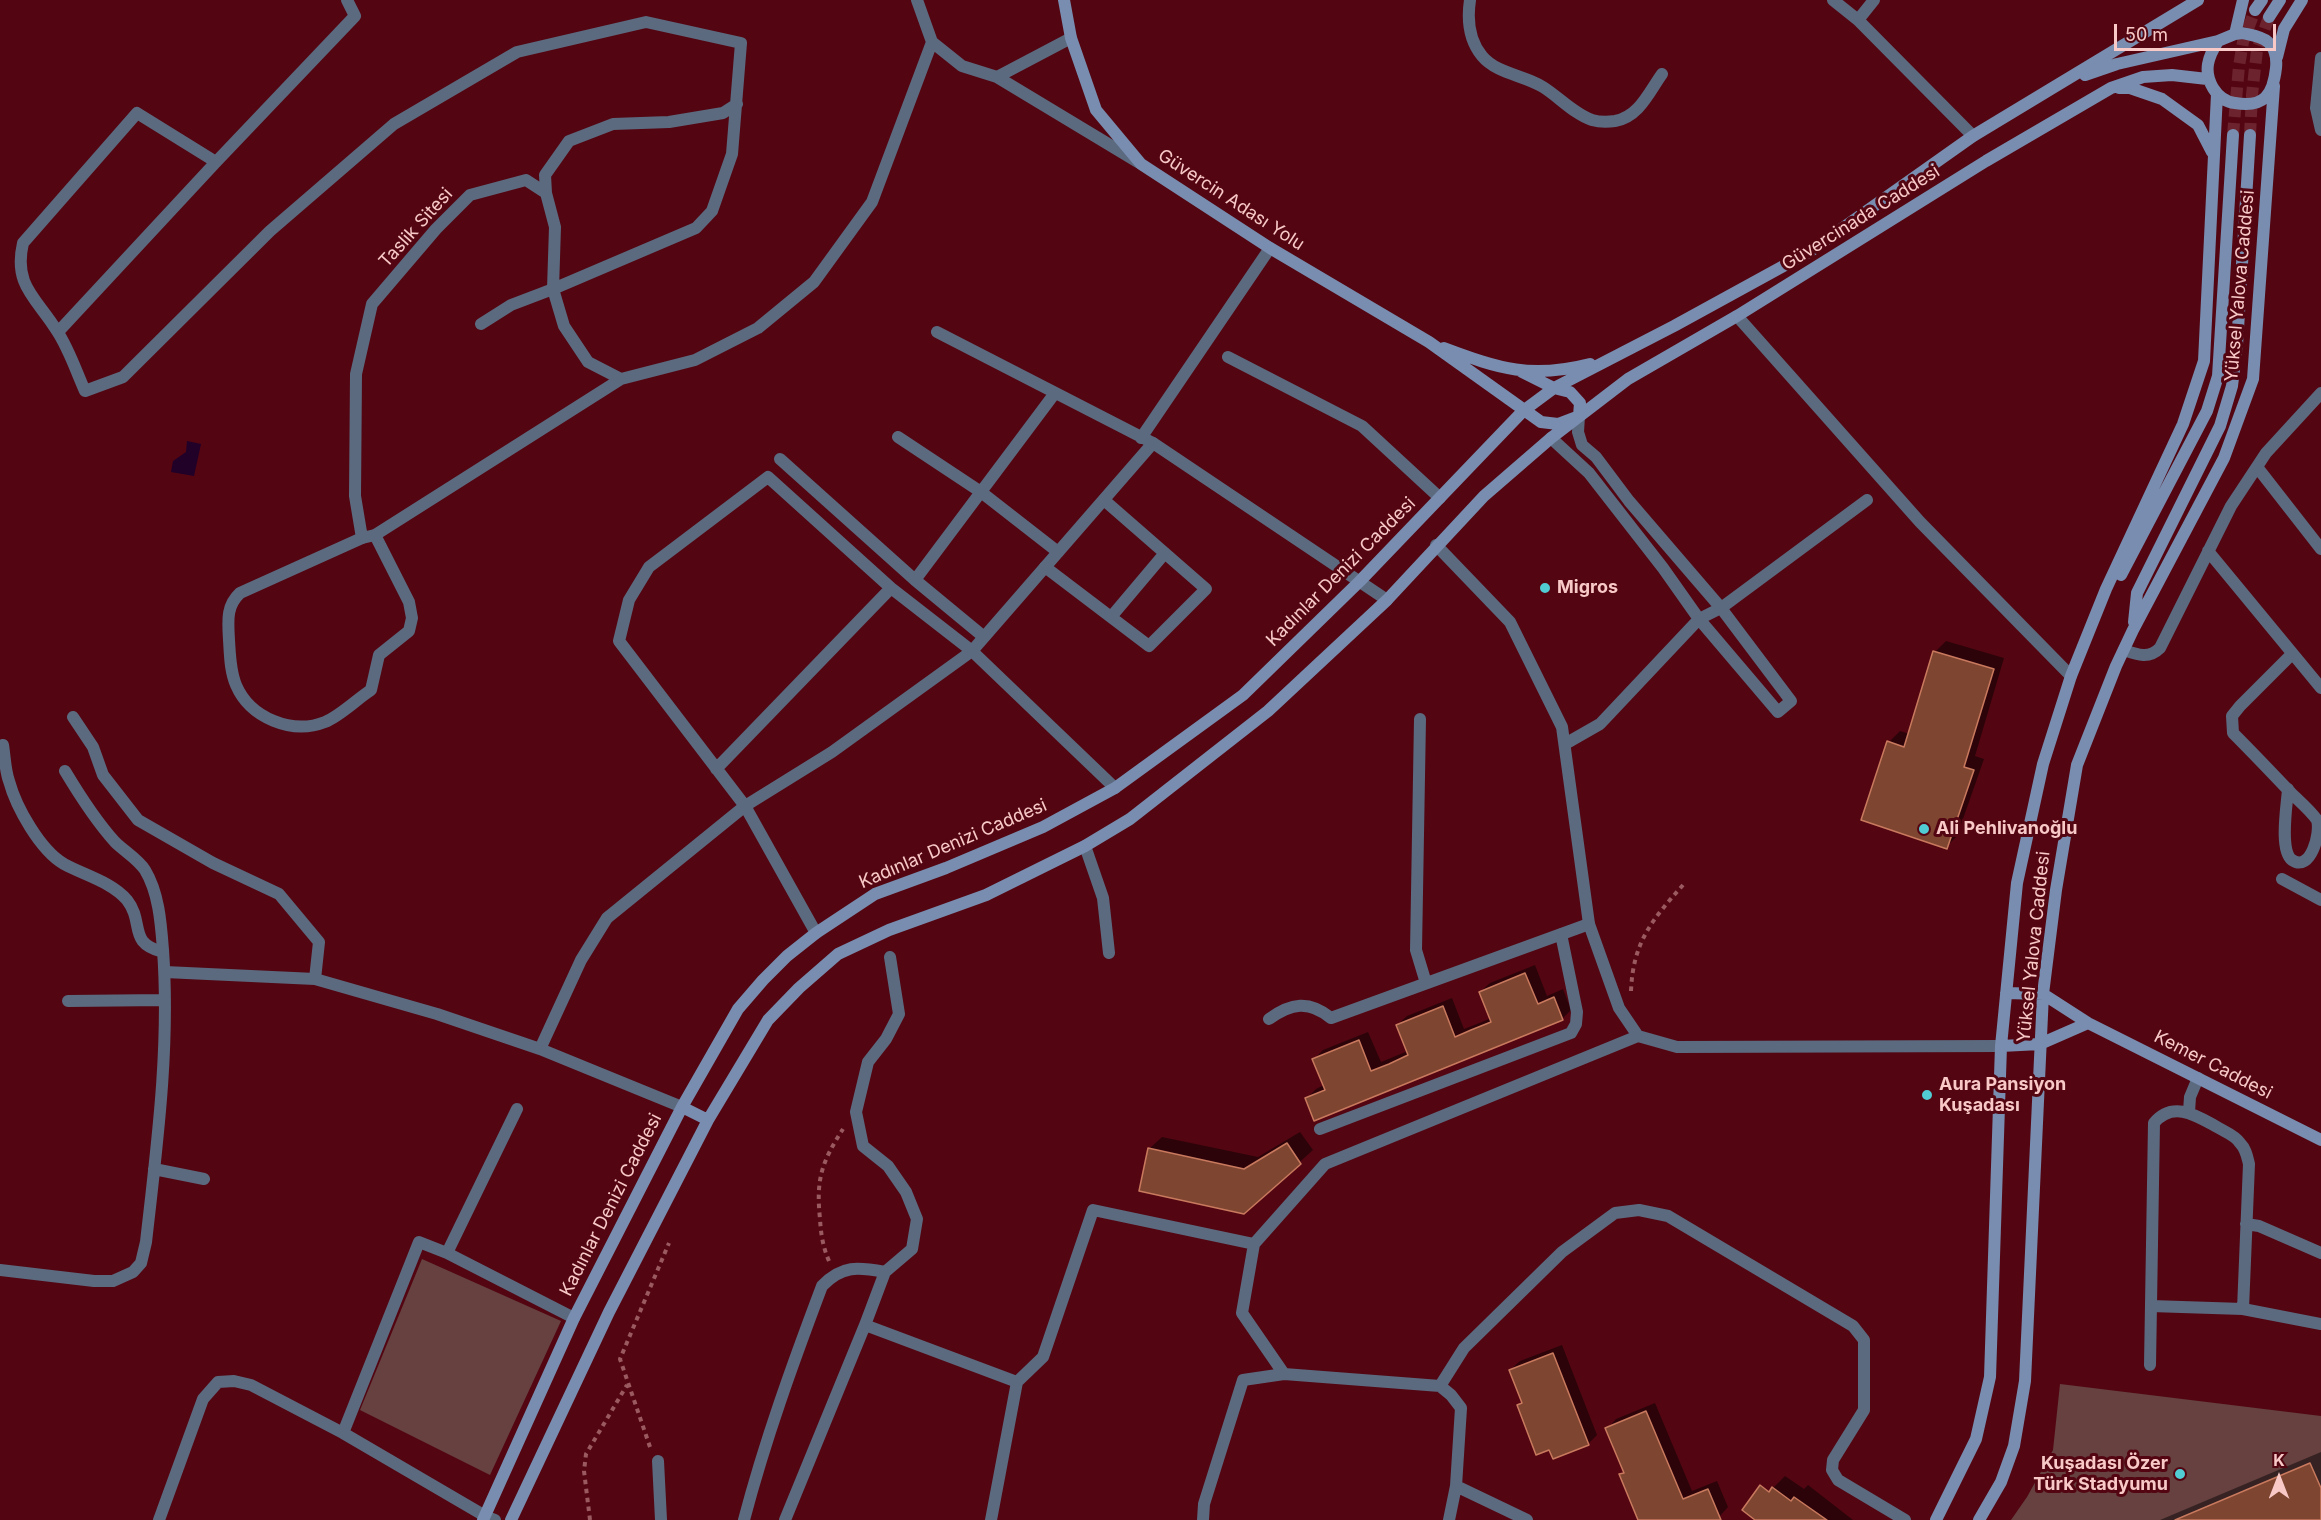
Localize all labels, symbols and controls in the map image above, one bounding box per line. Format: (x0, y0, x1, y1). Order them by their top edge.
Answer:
scale bar (2117, 12, 2279, 50)
text: 50 m (2125, 24, 2168, 45)
street label: Güvercin Adası Yolu (1154, 145, 1308, 255)
street label: Güvercinada Caddesi (1778, 161, 1944, 275)
street label: Taslik Sitesi (375, 184, 457, 272)
street label: Yüksel Yalova Caddesi (2221, 189, 2259, 383)
street label: Kadınlar Denizi Caddesi (1262, 493, 1420, 651)
place label: Migros (1557, 577, 1618, 599)
marker: Migros (1538, 581, 1552, 595)
street label: Kadınlar Denizi Caddesi (856, 795, 1050, 893)
place label: Ali Pehlivanoğlu (1936, 818, 2077, 840)
marker: Ali Pehlivanoğlu (1917, 822, 1931, 836)
street label: Yüksel Yalova Caddesi (2013, 850, 2055, 1044)
street label: Kemer Caddesi (2150, 1026, 2276, 1104)
place label: Aura Pansiyon Kuşadası (1939, 1074, 2066, 1116)
marker: Aura Pansiyon Kuşadası (1920, 1088, 1934, 1102)
street label: Kadınlar Denizi Caddesi (556, 1110, 666, 1300)
north arrow (2249, 1448, 2309, 1508)
text: K (2273, 1450, 2285, 1470)
place label: Kuşadası Özer Türk Stadyumu (2033, 1453, 2168, 1496)
marker: Kuşadası Özer Türk Stadyumu (2173, 1467, 2187, 1481)

